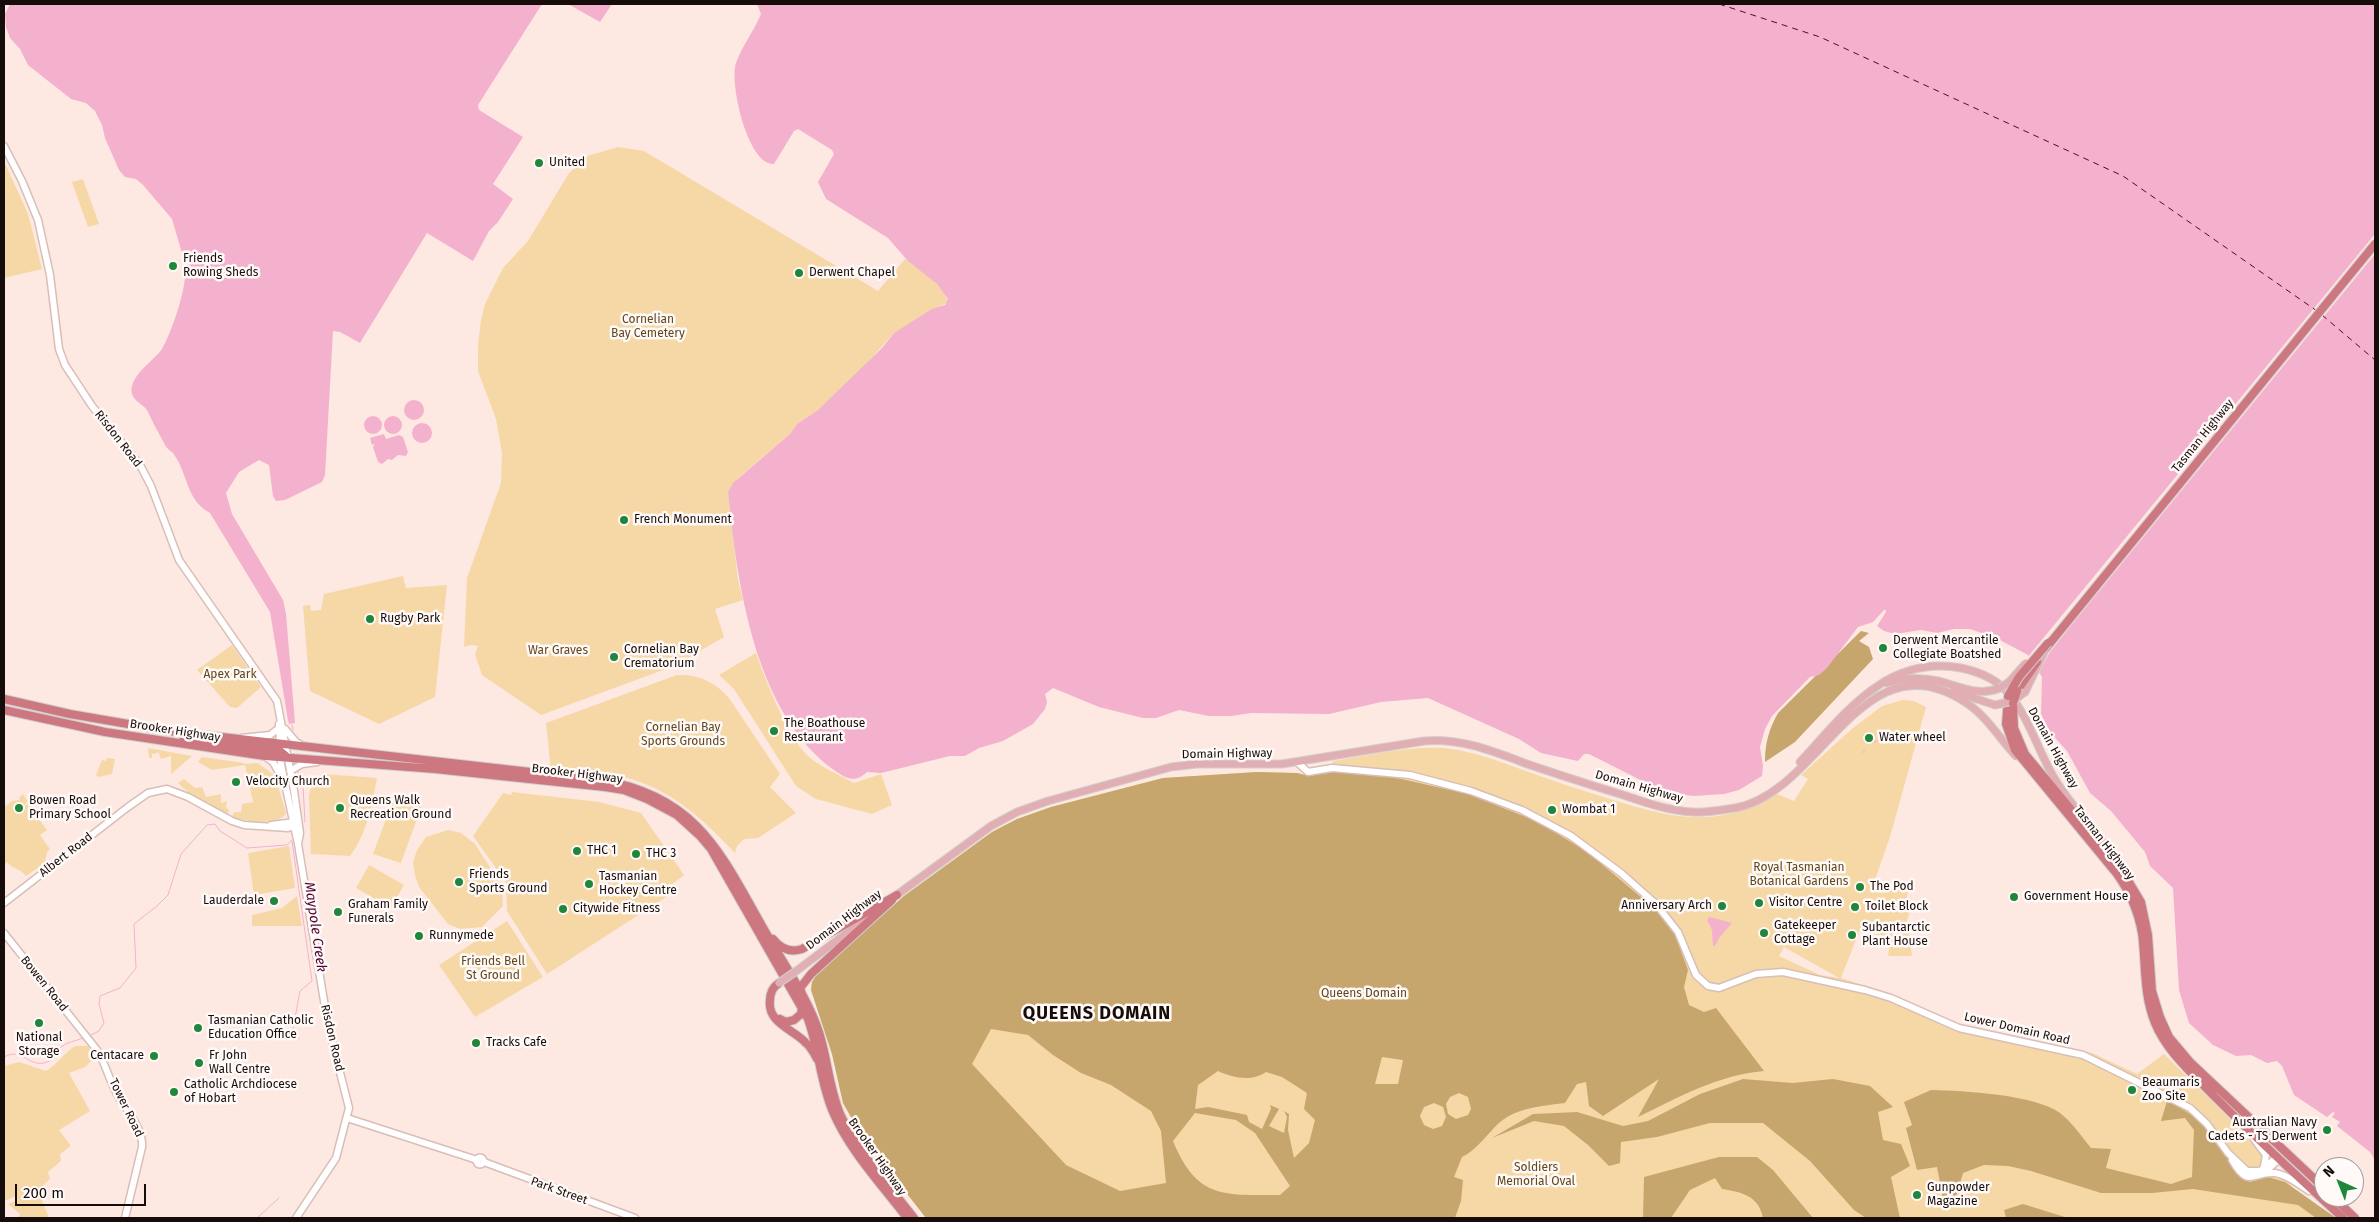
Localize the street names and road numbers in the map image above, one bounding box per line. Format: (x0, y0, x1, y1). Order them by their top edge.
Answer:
street label: Tasman Highway (2169, 396, 2237, 476)
street label: Risdon Road (91, 408, 145, 470)
street label: Domain Highway (2025, 705, 2081, 791)
street label: Brooker Highway (129, 717, 221, 745)
street label: Domain Highway (1182, 746, 1272, 762)
street label: Brooker Highway (531, 761, 623, 787)
street label: Domain Highway (1593, 768, 1685, 806)
street label: Tasman Highway (2071, 803, 2137, 883)
street label: Albert Road (36, 830, 96, 880)
street label: Domain Highway (803, 887, 885, 953)
street label: Bowen Road (17, 953, 71, 1015)
street label: Risdon Road (317, 1003, 347, 1073)
street label: Lower Domain Road (1963, 1010, 2071, 1048)
street label: Tower Road (106, 1076, 146, 1140)
street label: Brooker Highway (845, 1115, 909, 1199)
street label: Park Street (529, 1174, 589, 1208)

